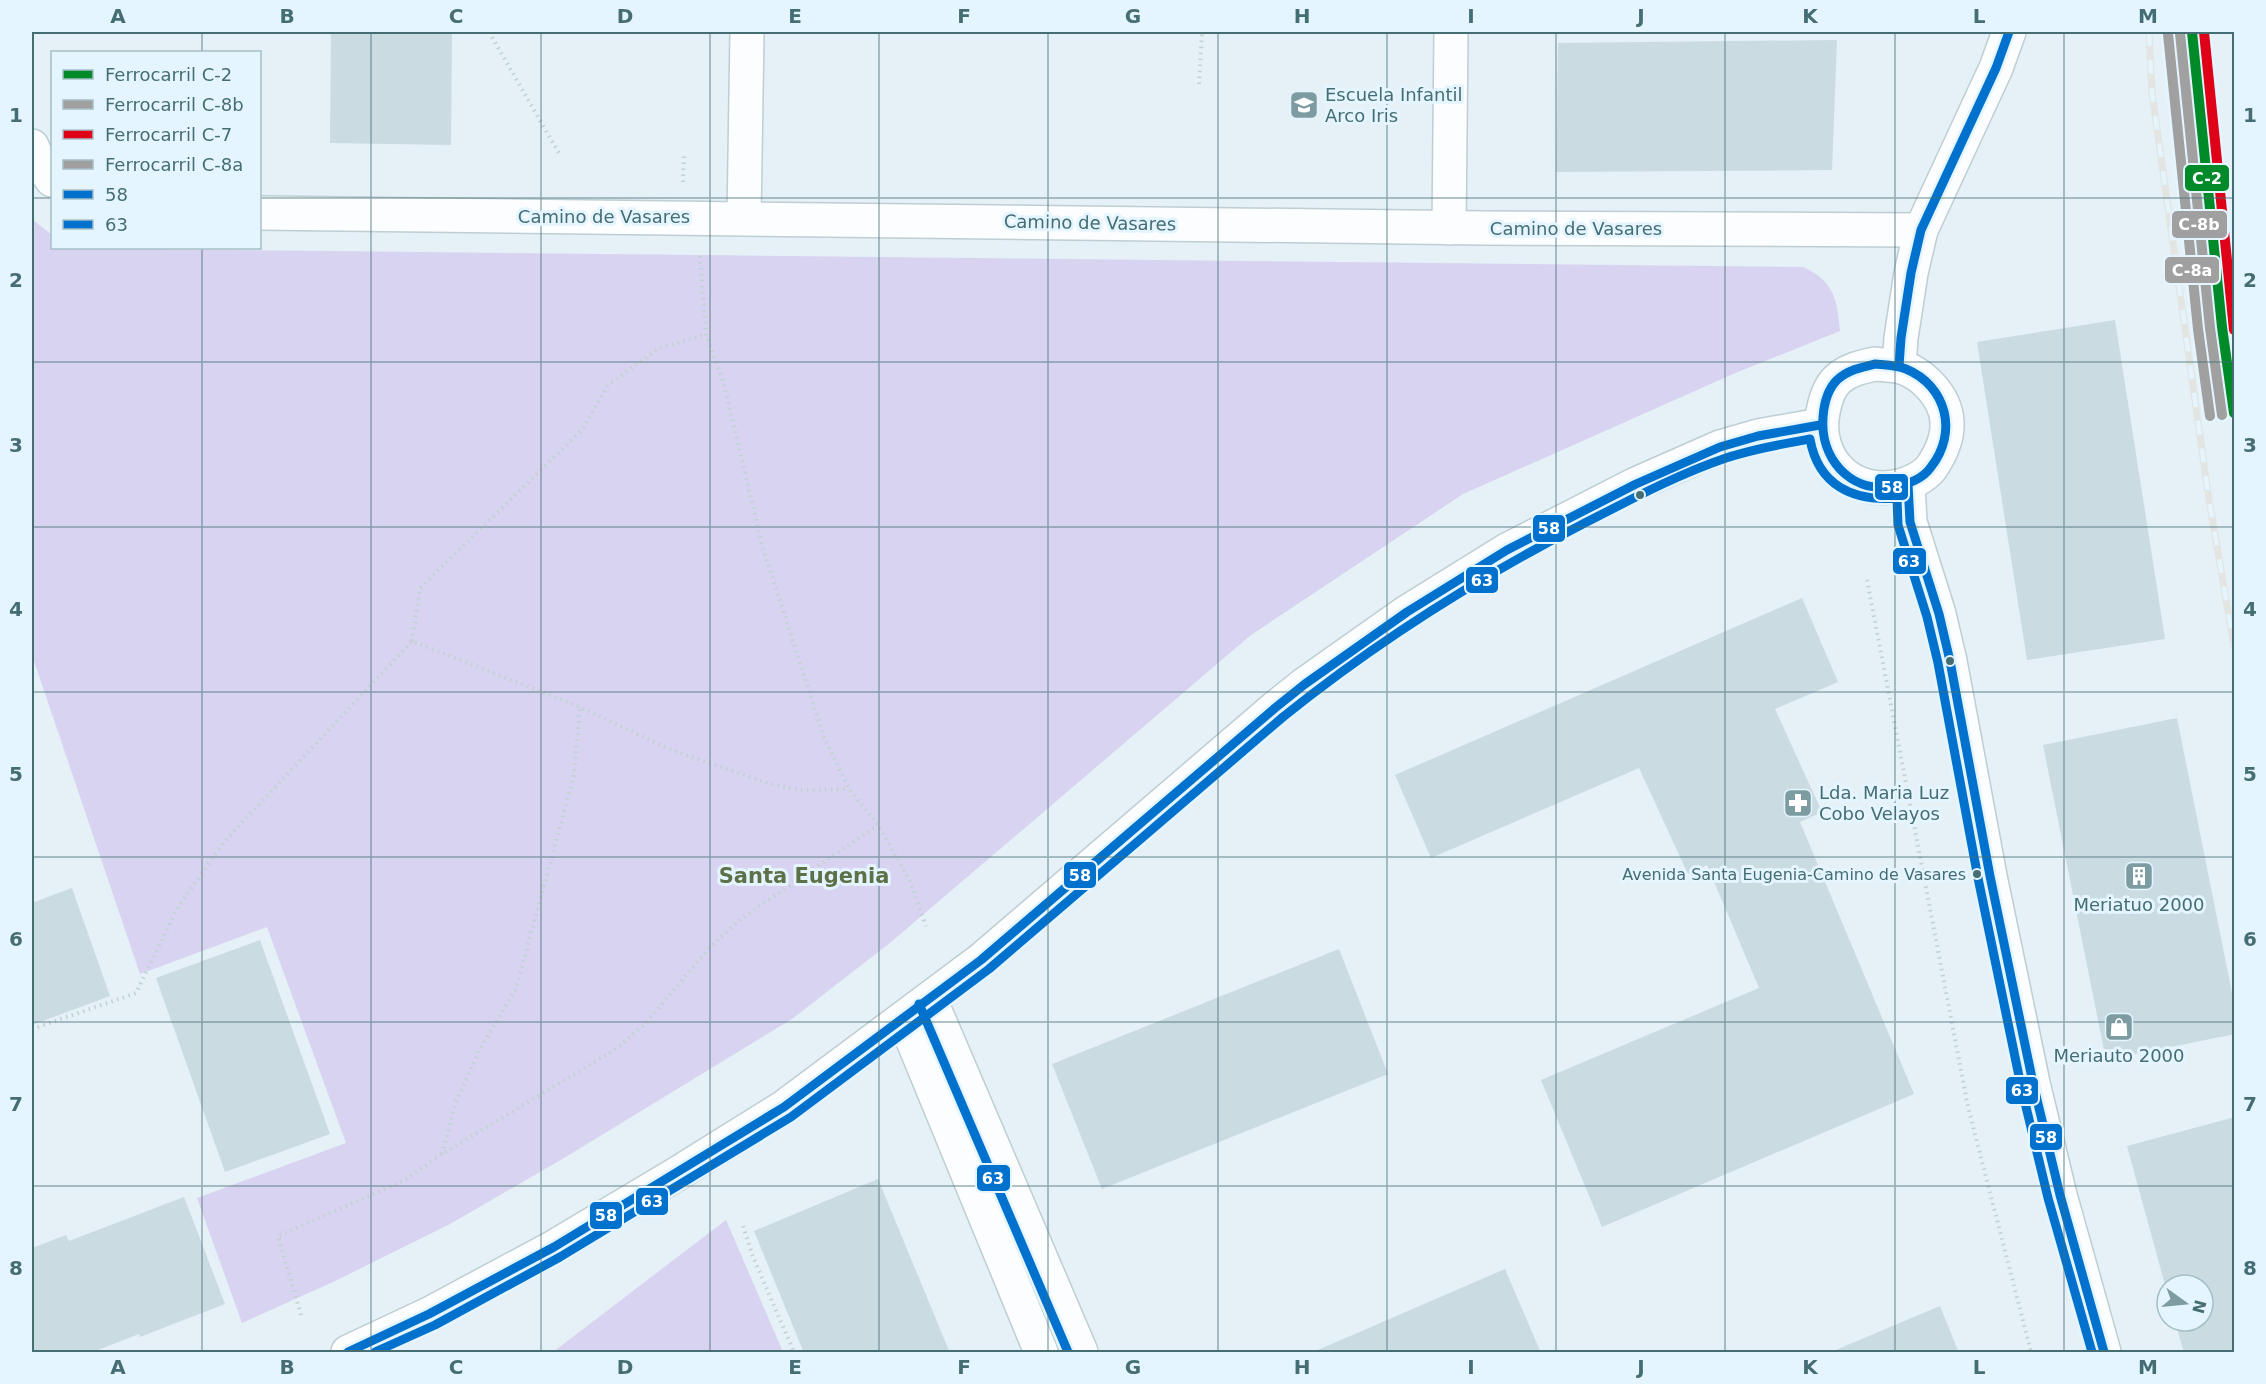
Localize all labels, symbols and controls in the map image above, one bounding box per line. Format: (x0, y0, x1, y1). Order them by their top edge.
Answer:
text: A (110, 4, 126, 28)
text: B (279, 4, 295, 28)
text: C (449, 4, 463, 28)
text: D (617, 4, 633, 28)
text: E (788, 4, 802, 28)
text: F (957, 4, 971, 28)
text: G (1125, 4, 1141, 28)
text: H (1294, 4, 1310, 28)
text: I (1467, 4, 1475, 28)
text: J (1635, 4, 1645, 28)
text: K (1802, 4, 1819, 28)
text: L (1973, 4, 1986, 28)
text: M (2138, 4, 2158, 28)
legend (51, 51, 261, 249)
text: Ferrocarril C-2 (105, 64, 232, 85)
place label: Escuela Infantil Arco Iris (1325, 84, 1462, 126)
school or university icon: Escuela Infantil Arco Iris (1288, 89, 1320, 121)
text: Ferrocarril C-8b (105, 94, 244, 115)
text: 1 (9, 103, 23, 127)
text: 1 (2243, 103, 2257, 127)
text: Ferrocarril C-7 (105, 124, 232, 145)
text: Ferrocarril C-8a (105, 154, 243, 175)
line badge: C-2 (2184, 164, 2230, 192)
text: C-2 (2192, 169, 2222, 188)
text: 58 (105, 184, 128, 205)
street label: Camino de Vasares (518, 206, 690, 227)
street label: Camino de Vasares (1004, 210, 1176, 235)
line badge: C-8b (2171, 210, 2228, 239)
text: 63 (105, 214, 128, 235)
text: C-8b (2178, 215, 2220, 234)
street label: Camino de Vasares (1490, 218, 1662, 239)
line badge: C-8a (2164, 256, 2220, 284)
text: C-8a (2172, 261, 2212, 280)
text: 2 (9, 268, 23, 292)
text: 2 (2243, 268, 2257, 292)
text: 3 (9, 433, 23, 457)
text: 3 (2243, 433, 2257, 457)
line badge: 58 (1874, 473, 1909, 501)
text: 58 (1881, 478, 1903, 497)
unlabelled marker (1634, 489, 1646, 501)
line badge: 58 (1532, 514, 1566, 543)
text: 58 (1538, 519, 1560, 538)
line badge: 63 (1892, 547, 1927, 575)
text: 63 (1898, 552, 1920, 571)
line badge: 63 (1465, 566, 1499, 594)
text: 63 (1471, 571, 1493, 590)
text: 4 (9, 597, 23, 621)
text: 4 (2243, 597, 2257, 621)
unlabelled marker (1944, 655, 1956, 667)
text: 5 (9, 762, 23, 786)
text: 5 (2243, 762, 2257, 786)
place label: Lda. Maria Luz Cobo Velayos (1819, 782, 1949, 824)
pharmacy icon: Lda. Maria Luz Cobo Velayos (1782, 787, 1814, 819)
building icon: Meriatuo 2000 (2123, 860, 2155, 892)
line badge: 58 (1063, 861, 1097, 889)
district label: Santa Eugenia (719, 864, 889, 888)
place label: Avenida Santa Eugenia-Camino de Vasares (1622, 865, 1966, 884)
text: 58 (1069, 866, 1091, 885)
marker: Avenida Santa Eugenia-Camino de Vasares (1971, 868, 1983, 880)
place label: Meriatuo 2000 (2073, 894, 2205, 915)
text: 6 (9, 927, 23, 951)
text: 6 (2243, 927, 2257, 951)
shop icon: Meriauto 2000 (2103, 1011, 2135, 1043)
place label: Meriauto 2000 (2053, 1045, 2185, 1066)
line badge: 63 (2005, 1076, 2039, 1105)
text: 63 (2011, 1081, 2033, 1100)
text: 7 (9, 1092, 23, 1116)
text: 7 (2243, 1092, 2257, 1116)
line badge: 58 (2029, 1123, 2063, 1151)
text: 58 (2035, 1128, 2057, 1147)
line badge: 63 (976, 1164, 1011, 1192)
text: 63 (982, 1169, 1004, 1188)
line badge: 63 (635, 1187, 669, 1216)
text: 63 (641, 1192, 663, 1211)
line badge: 58 (589, 1201, 623, 1230)
text: 58 (595, 1206, 617, 1225)
text: 8 (9, 1256, 23, 1280)
text: 8 (2243, 1256, 2257, 1280)
north arrow (2155, 1273, 2215, 1333)
text: N (2188, 1298, 2210, 1316)
text: A (110, 1355, 126, 1379)
text: B (279, 1355, 295, 1379)
text: C (449, 1355, 463, 1379)
text: D (617, 1355, 633, 1379)
text: E (788, 1355, 802, 1379)
text: F (957, 1355, 971, 1379)
text: G (1125, 1355, 1141, 1379)
text: H (1294, 1355, 1310, 1379)
text: I (1467, 1355, 1475, 1379)
text: J (1635, 1355, 1645, 1379)
text: K (1802, 1355, 1819, 1379)
text: L (1973, 1355, 1986, 1379)
text: M (2138, 1355, 2158, 1379)

